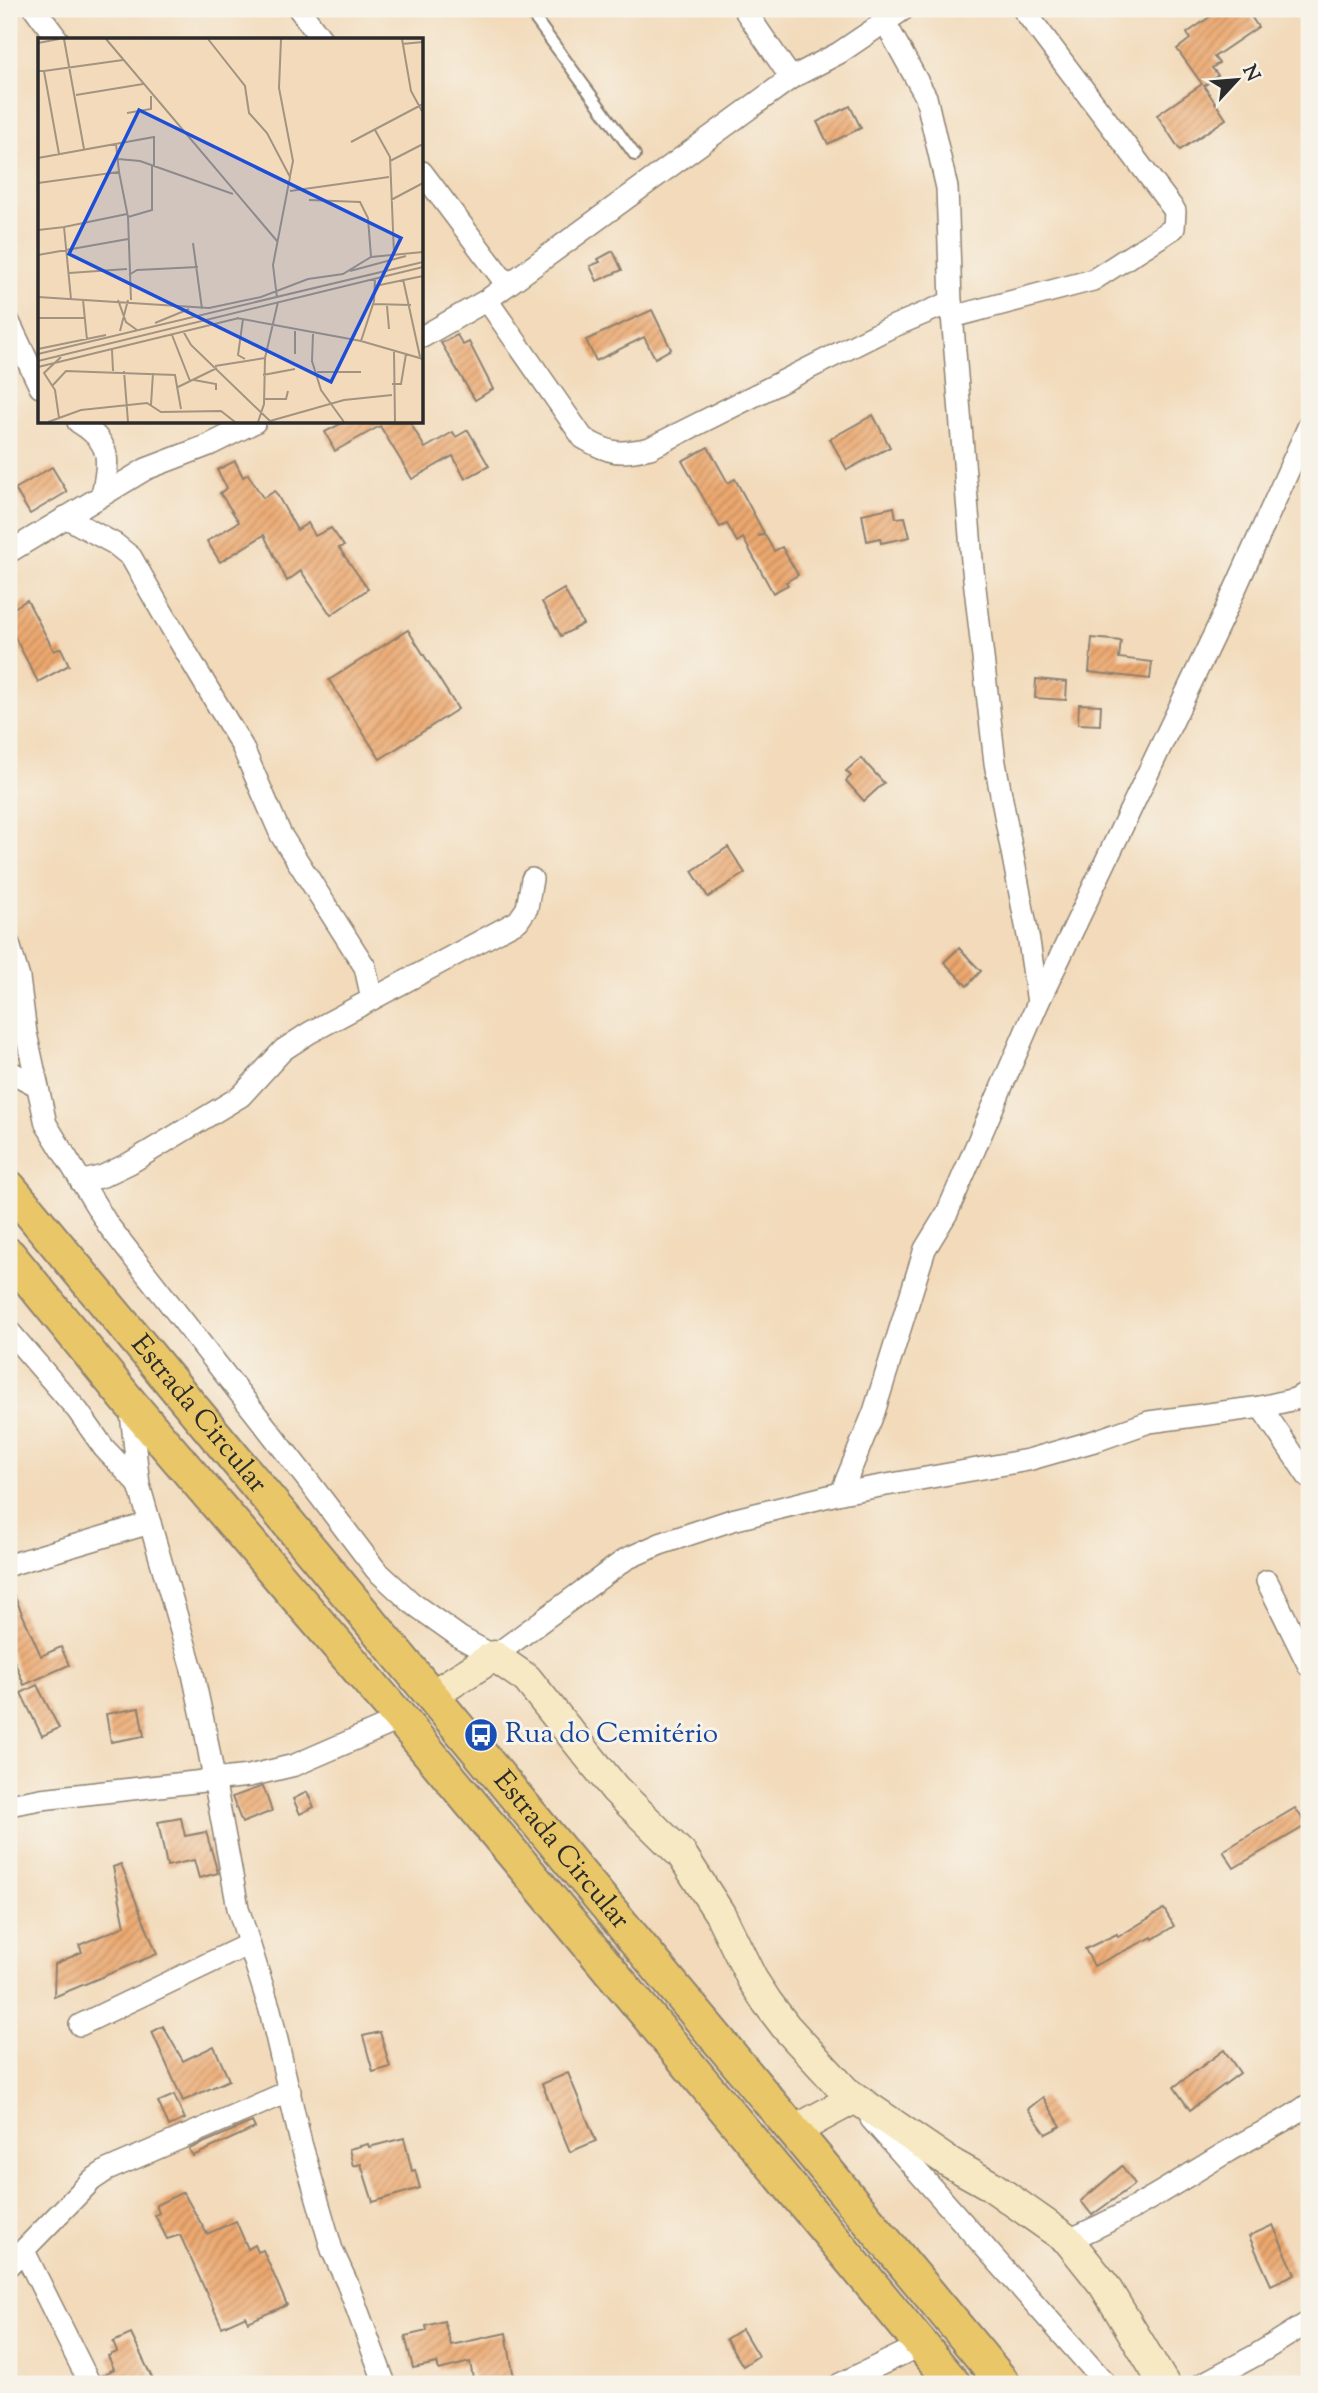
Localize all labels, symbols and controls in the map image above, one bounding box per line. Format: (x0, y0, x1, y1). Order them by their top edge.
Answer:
inset map (38, 38, 424, 424)
north arrow (1202, 46, 1272, 116)
text: N (1235, 61, 1265, 86)
street label: Estrada Circular (120, 1327, 276, 1503)
place label: Rua do Cemitério (505, 1715, 718, 1755)
bus stop icon: Rua do Cemitério (462, 1716, 500, 1754)
street label: Estrada Circular (483, 1763, 639, 1939)

